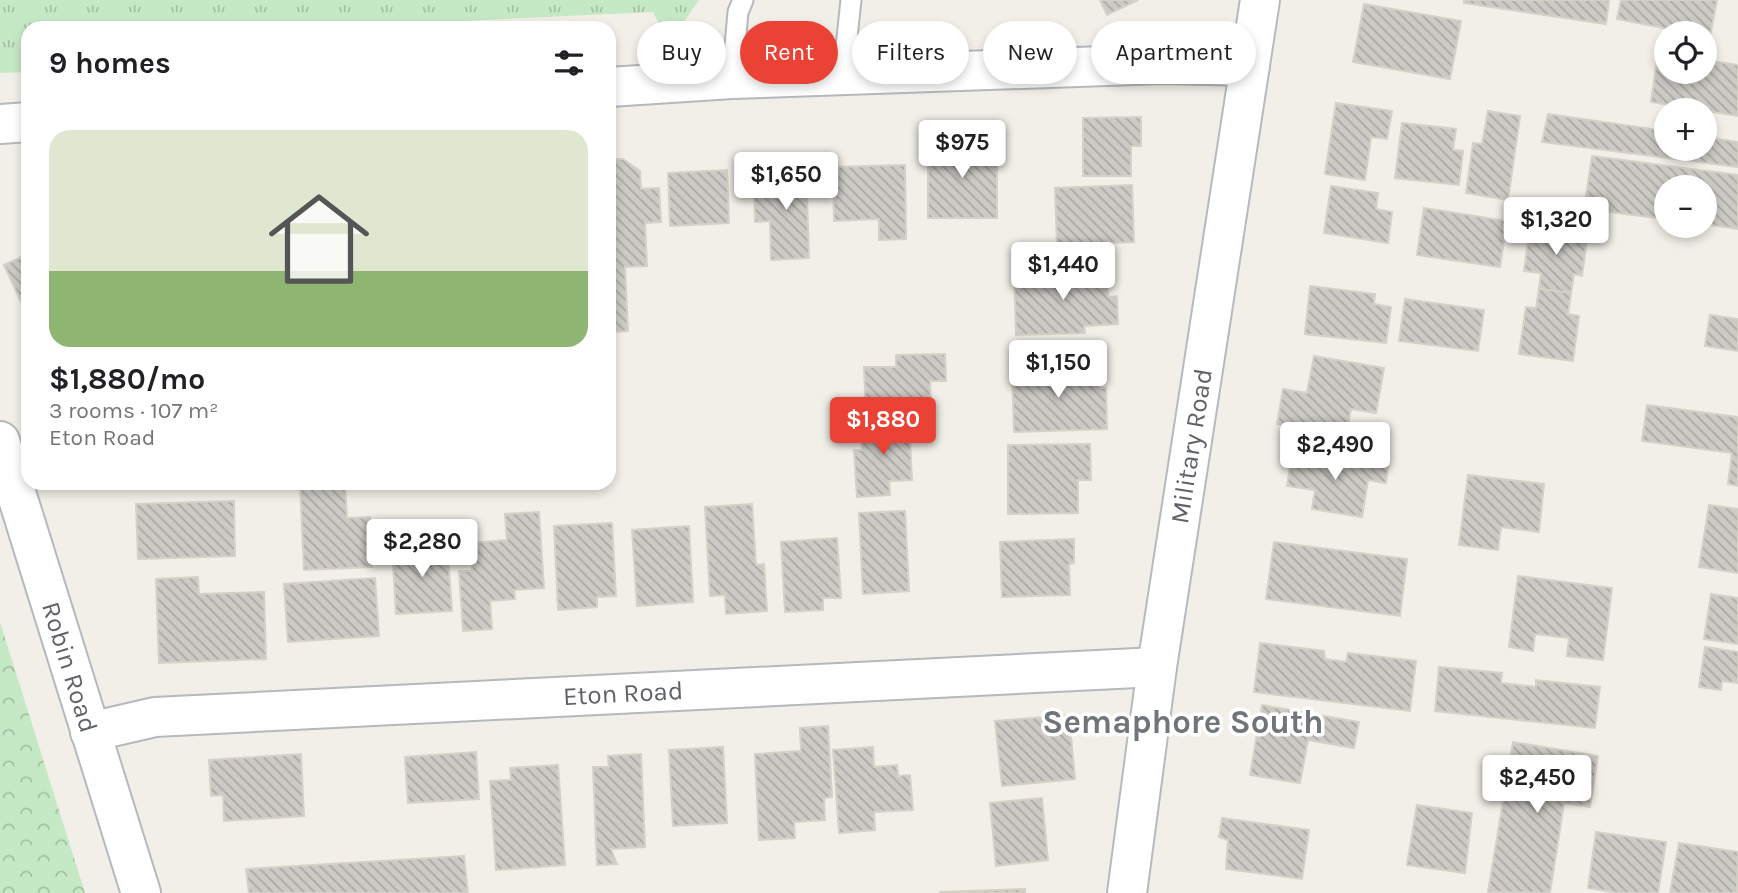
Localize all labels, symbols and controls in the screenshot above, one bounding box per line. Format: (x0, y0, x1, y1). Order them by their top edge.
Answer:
chip: Buy (637, 21, 726, 84)
chip: Rent (740, 21, 838, 84)
chip: Filters (852, 21, 969, 84)
chip: New (983, 21, 1077, 84)
chip: Apartment (1091, 21, 1256, 84)
map controls (1654, 21, 1717, 238)
button: locate (1654, 21, 1717, 84)
icon: filters (550, 44, 588, 82)
text: 9 homes (49, 45, 171, 81)
button: + (1654, 98, 1717, 161)
pin: $975 (921, 120, 1003, 180)
text: $975 (935, 129, 989, 156)
pin: $1,650 (729, 152, 843, 212)
text: $1,650 (750, 161, 822, 188)
button: − (1654, 175, 1717, 238)
icon: home (256, 176, 382, 302)
pin: $1,320 (1499, 198, 1613, 257)
text: $1,320 (1520, 206, 1592, 233)
pin: $1,440 (1006, 243, 1120, 302)
text: $1,440 (1027, 251, 1099, 278)
pin: $1,150 (1001, 340, 1115, 400)
text: $1,150 (1025, 349, 1091, 376)
text: $1,880/mo (49, 361, 205, 397)
street label: Military Road (1164, 366, 1219, 526)
text: 3 rooms · 107 m² (49, 397, 218, 424)
pin: $1,880 (826, 398, 940, 457)
text: $1,880 (846, 406, 920, 433)
pin: $2,490 (1278, 422, 1392, 482)
text: Eton Road (49, 424, 155, 451)
text: $2,490 (1296, 431, 1374, 458)
pin: $2,280 (365, 520, 479, 579)
text: $2,280 (383, 528, 461, 555)
street label: Robin Road (35, 598, 104, 736)
street label: Eton Road (562, 675, 684, 712)
district label: Semaphore South (1042, 703, 1324, 741)
pin: $2,450 (1480, 756, 1594, 815)
text: $2,450 (1498, 764, 1576, 791)

